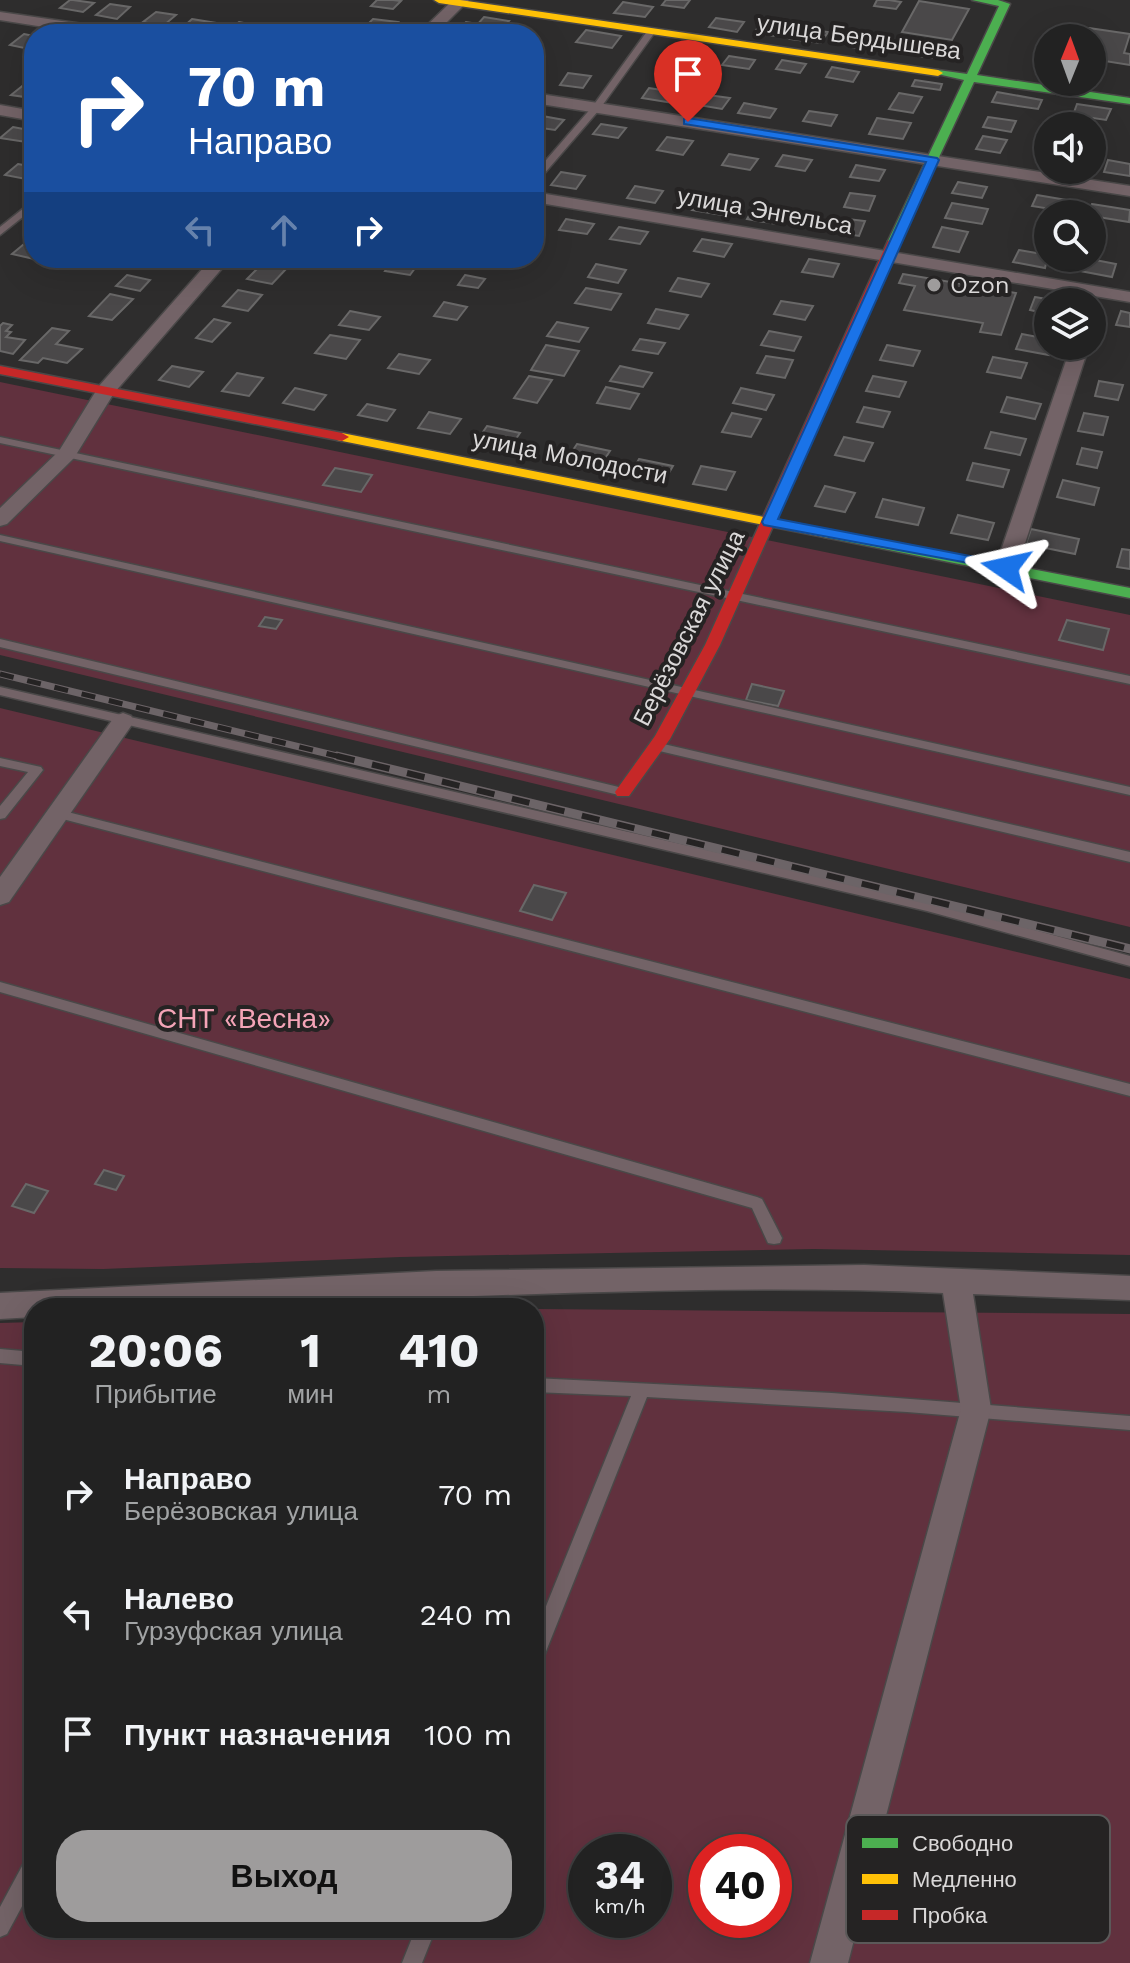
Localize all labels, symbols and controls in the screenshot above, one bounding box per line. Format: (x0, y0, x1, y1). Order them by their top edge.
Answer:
street label: улица Бердышева (755, 9, 963, 65)
north arrow (1034, 24, 1106, 96)
map controls (1034, 24, 1106, 360)
pin (654, 40, 722, 122)
icon: arrive (666, 52, 710, 96)
text: 70 m (188, 54, 325, 120)
icon: right (56, 56, 160, 160)
button: sound (1034, 112, 1106, 184)
text: Направо (188, 121, 332, 163)
street label: улица Энгельса (675, 182, 855, 240)
button: search (1034, 200, 1106, 272)
icon: left (178, 208, 222, 252)
icon: ahead (262, 208, 306, 252)
icon: right (346, 208, 390, 252)
place label: Ozon (950, 271, 1010, 299)
marker: Ozon (925, 276, 943, 294)
button: layers (1034, 288, 1106, 360)
street label: улица Молодости (470, 424, 670, 490)
street label: Берёзовская улица (628, 525, 751, 731)
position arrow (964, 526, 1048, 610)
park label: СНТ «Весна» (157, 1002, 331, 1035)
text: 20:06 (88, 1322, 223, 1379)
text: 1 (300, 1322, 321, 1379)
text: 410 (398, 1322, 480, 1379)
text: Прибытие (94, 1379, 217, 1409)
text: мин (287, 1379, 334, 1409)
text: m (427, 1379, 451, 1409)
text: Направо (124, 1461, 252, 1496)
icon: right (56, 1472, 100, 1516)
text: 70 m (438, 1477, 512, 1512)
text: Берёзовская улица (124, 1496, 358, 1526)
text: Налево (124, 1581, 234, 1616)
icon: left (56, 1592, 100, 1636)
text: 240 m (420, 1597, 512, 1632)
text: Гурзуфская улица (124, 1616, 343, 1646)
icon: arrive (56, 1712, 100, 1756)
text: Пункт назначения (124, 1717, 391, 1752)
text: 100 m (424, 1717, 512, 1752)
legend (846, 1815, 1110, 1943)
button: Выход (56, 1830, 512, 1922)
text: Свободно (912, 1831, 1013, 1856)
speed limit sign: 40 (688, 1834, 792, 1938)
text: 34 (595, 1852, 645, 1899)
text: Медленно (912, 1867, 1017, 1892)
text: km/h (594, 1894, 646, 1918)
text: Пробка (912, 1903, 988, 1928)

